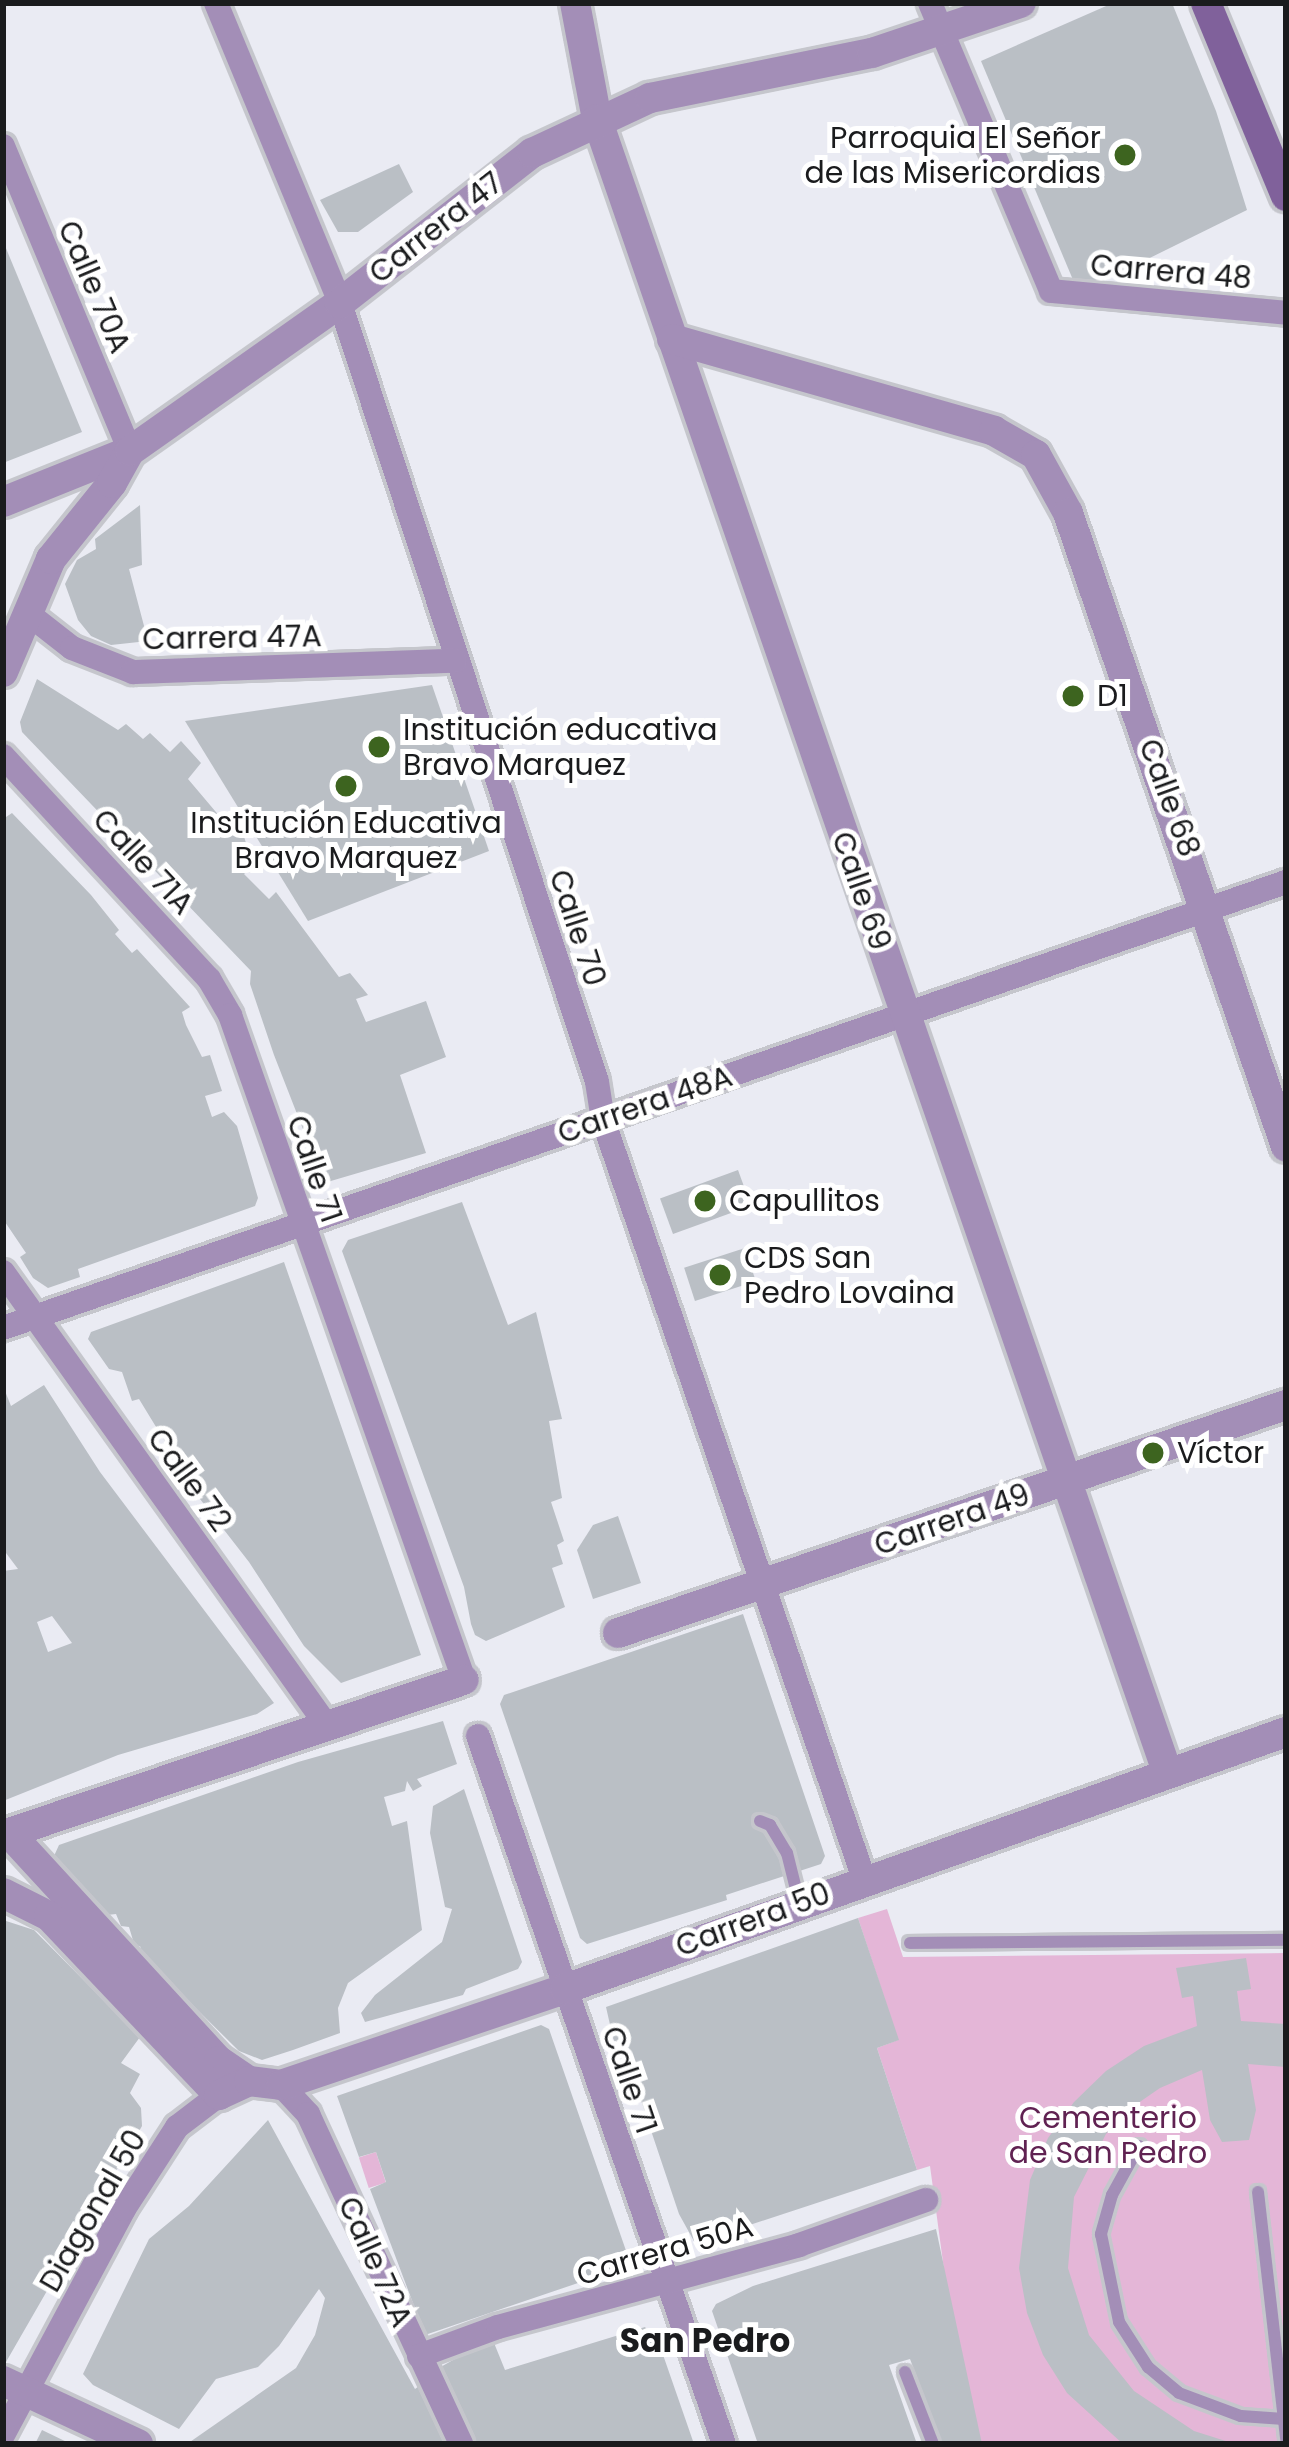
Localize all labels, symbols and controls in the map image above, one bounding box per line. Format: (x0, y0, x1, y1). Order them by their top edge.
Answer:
place label: Parroquia El Señor de las Misericordias (805, 120, 1101, 190)
marker: Parroquia El Señor de las Misericordias (1112, 142, 1138, 168)
street label: Carrera 47 (362, 165, 510, 291)
street label: Calle 70A (50, 215, 138, 359)
street label: Carrera 48 (1089, 247, 1253, 297)
street label: Carrera 47A (142, 618, 322, 658)
place label: D1 (1097, 678, 1128, 714)
marker: D1 (1060, 683, 1086, 709)
place label: Institución educativa Bravo Marquez (403, 712, 718, 783)
marker: Institución educativa Bravo Marquez (366, 734, 392, 760)
street label: Calle 68 (1131, 734, 1207, 862)
marker: Institución Educativa Bravo Marquez (333, 773, 359, 799)
street label: Calle 71A (85, 802, 201, 922)
place label: Institución Educativa Bravo Marquez (190, 805, 502, 876)
street label: Calle 69 (824, 827, 898, 955)
street label: Calle 70 (541, 865, 613, 991)
street label: Carrera 48A (553, 1058, 737, 1152)
street label: Calle 71 (279, 1111, 349, 1227)
place label: Capullitos (729, 1183, 880, 1219)
marker: Capullitos (692, 1188, 718, 1214)
place label: CDS San Pedro Lovaina (744, 1240, 955, 1310)
marker: CDS San Pedro Lovaina (707, 1262, 733, 1288)
street label: Calle 72 (140, 1422, 238, 1538)
place label: Víctor (1177, 1435, 1264, 1471)
marker: Víctor (1140, 1440, 1166, 1466)
street label: Carrera 49 (870, 1477, 1034, 1563)
street label: Carrera 50 (671, 1875, 835, 1965)
street label: Calle 71 (594, 2022, 664, 2138)
park label: Cementerio de San Pedro (1009, 2100, 1207, 2170)
street label: Diagonal 50 (32, 2124, 154, 2298)
street label: Calle 72A (330, 2191, 420, 2333)
street label: Carrera 50A (573, 2209, 757, 2293)
district label: San Pedro (620, 2321, 790, 2361)

